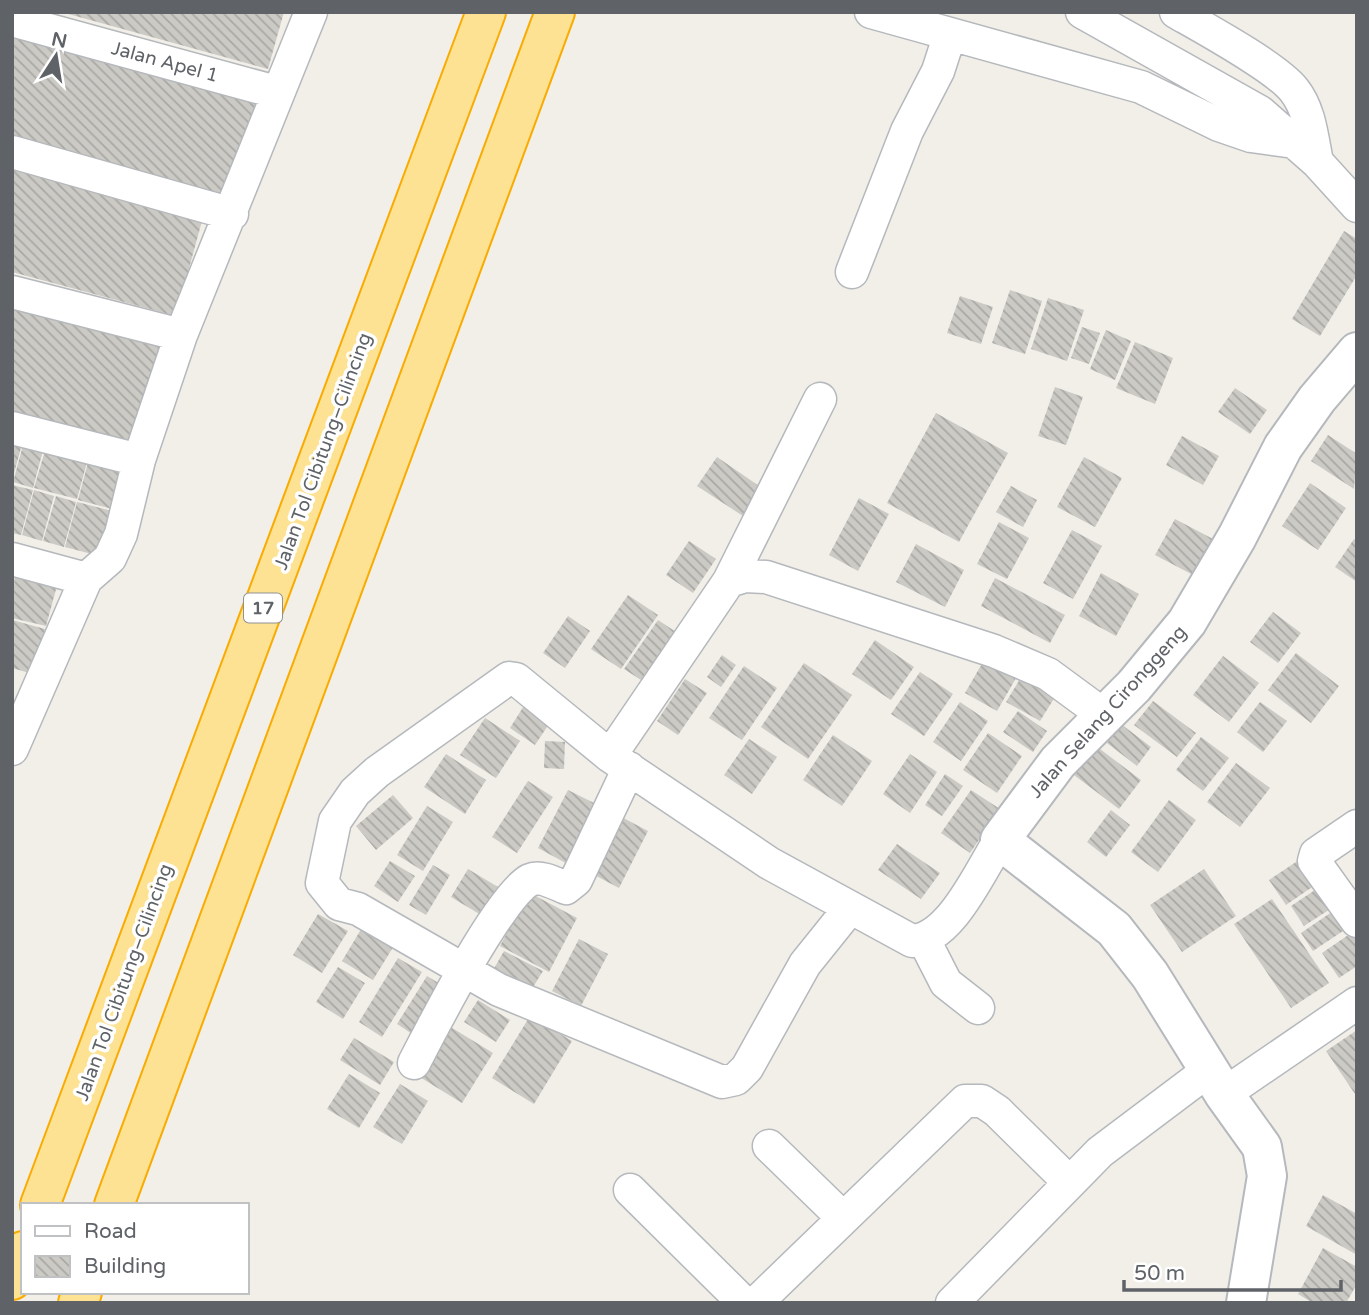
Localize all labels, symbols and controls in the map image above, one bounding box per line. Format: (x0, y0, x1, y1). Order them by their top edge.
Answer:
north arrow (21, 21, 91, 91)
text: N (50, 28, 69, 53)
street label: Jalan Apel 1 (109, 37, 221, 87)
street label: Jalan Tol Cibitung–Cilincing (270, 330, 376, 573)
road number: 17 (244, 594, 282, 622)
street label: Jalan Selang Cironggeng (1025, 621, 1191, 802)
street label: Jalan Tol Cibitung–Cilincing (71, 861, 177, 1104)
legend (21, 1203, 248, 1294)
text: Road (84, 1219, 137, 1244)
scale bar (1124, 1248, 1341, 1292)
text: Building (84, 1254, 166, 1279)
text: 50 m (1134, 1261, 1185, 1286)

